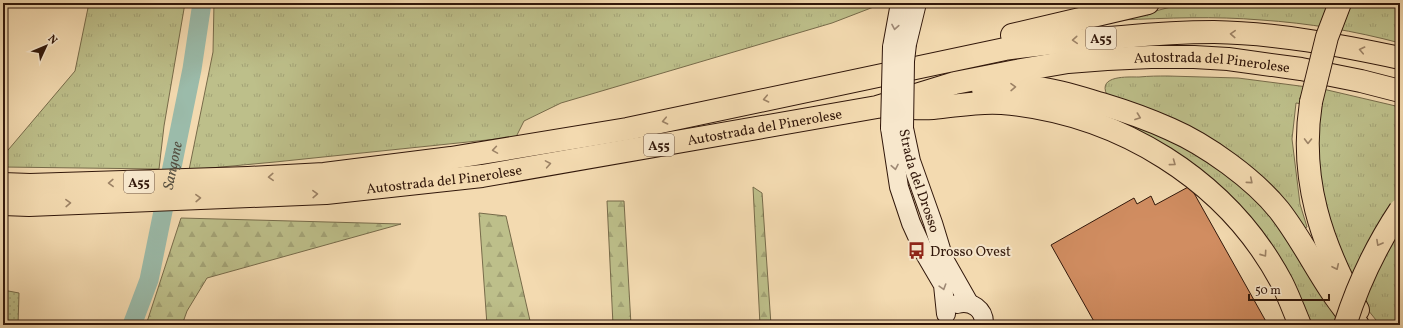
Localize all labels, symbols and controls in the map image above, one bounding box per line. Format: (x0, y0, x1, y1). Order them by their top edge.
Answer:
one-way arrow (891, 24, 900, 31)
north arrow (26, 26, 66, 66)
road number: A55 (1086, 27, 1116, 49)
one-way arrow (1230, 29, 1236, 38)
text: N (44, 32, 60, 48)
one-way arrow (1072, 36, 1078, 45)
one-way arrow (1359, 46, 1365, 54)
street label: Autostrada del Pinerolese (1133, 49, 1291, 78)
one-way arrow (1010, 83, 1016, 91)
one-way arrow (763, 95, 769, 103)
street label: Autostrada del Pinerolese (686, 105, 844, 151)
one-way arrow (1135, 112, 1142, 120)
one-way arrow (662, 117, 668, 125)
street label: Strada del Drosso (893, 127, 943, 235)
road number: A55 (644, 134, 674, 156)
one-way arrow (1303, 138, 1312, 144)
water label: Sangone (159, 139, 189, 192)
one-way arrow (492, 145, 498, 154)
one-way arrow (1169, 158, 1176, 166)
street label: Autostrada del Pinerolese (365, 161, 524, 200)
one-way arrow (545, 161, 551, 169)
one-way arrow (891, 164, 899, 170)
road number: A55 (124, 171, 154, 193)
one-way arrow (268, 172, 274, 181)
one-way arrow (1245, 177, 1253, 184)
one-way arrow (108, 178, 114, 187)
one-way arrow (312, 190, 318, 198)
one-way arrow (195, 194, 201, 202)
one-way arrow (65, 199, 71, 207)
one-way arrow (1377, 239, 1384, 246)
bus stop icon: Drosso Ovest (907, 241, 927, 261)
place label: Drosso Ovest (930, 243, 1011, 262)
one-way arrow (1259, 250, 1266, 257)
one-way arrow (1331, 263, 1339, 270)
scale bar (1249, 276, 1329, 302)
text: 50 m (1255, 283, 1281, 299)
one-way arrow (938, 284, 947, 291)

